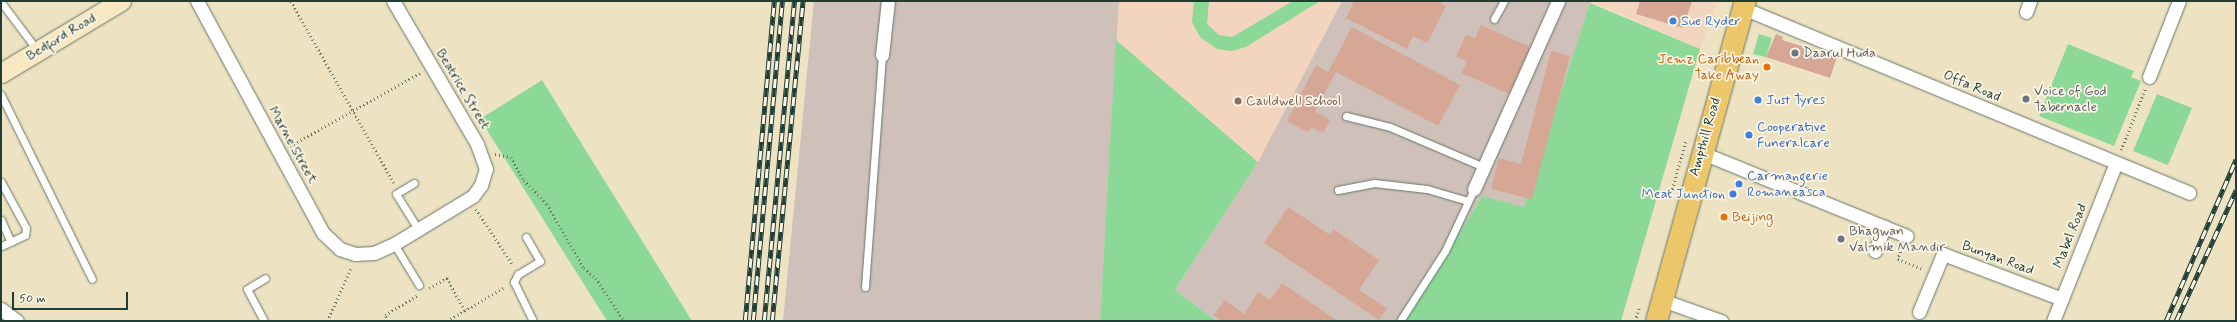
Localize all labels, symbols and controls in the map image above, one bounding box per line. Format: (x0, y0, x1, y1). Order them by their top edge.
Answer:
street label: Bedford Road (23, 10, 99, 64)
place label: Sue Ryder (1681, 13, 1741, 29)
marker: Sue Ryder (1668, 16, 1678, 26)
street label: Beatrice Street (432, 45, 494, 133)
place label: Daarul Huda (1803, 45, 1876, 61)
marker: Daarul Huda (1790, 48, 1800, 58)
place label: Jemz Caribbean Take Away (1658, 51, 1759, 84)
marker: Jemz Caribbean Take Away (1762, 62, 1772, 72)
street label: Offa Road (1941, 66, 2003, 106)
place label: Voice of God Tabernacle (2034, 83, 2107, 116)
place label: Just Tyres (1766, 92, 1825, 108)
place label: Cauldwell School (1246, 93, 1341, 109)
marker: Voice of God Tabernacle (2021, 94, 2031, 104)
marker: Just Tyres (1753, 95, 1763, 105)
marker: Cauldwell School (1233, 96, 1243, 106)
street label: Ampthill Road (1686, 96, 1724, 178)
street label: Marne Street (265, 103, 321, 187)
place label: Cooperative Funeralcare (1757, 119, 1830, 152)
marker: Cooperative Funeralcare (1744, 130, 1754, 140)
place label: Carmangerie Romaneasca (1747, 168, 1828, 200)
marker: Carmangerie Romaneasca (1734, 179, 1744, 189)
place label: Meat Junction (1642, 186, 1725, 202)
marker: Meat Junction (1728, 189, 1738, 199)
street label: Mabel Road (2049, 201, 2091, 271)
place label: Beijing (1732, 209, 1773, 225)
marker: Beijing (1719, 212, 1729, 222)
place label: Bhagwan Valmik Mandir (1849, 223, 1941, 256)
marker: Bhagwan Valmik Mandir (1836, 234, 1846, 244)
street label: Bunyan Road (1960, 237, 2036, 279)
scale bar (14, 284, 130, 310)
text: 50 m (19, 291, 46, 307)

